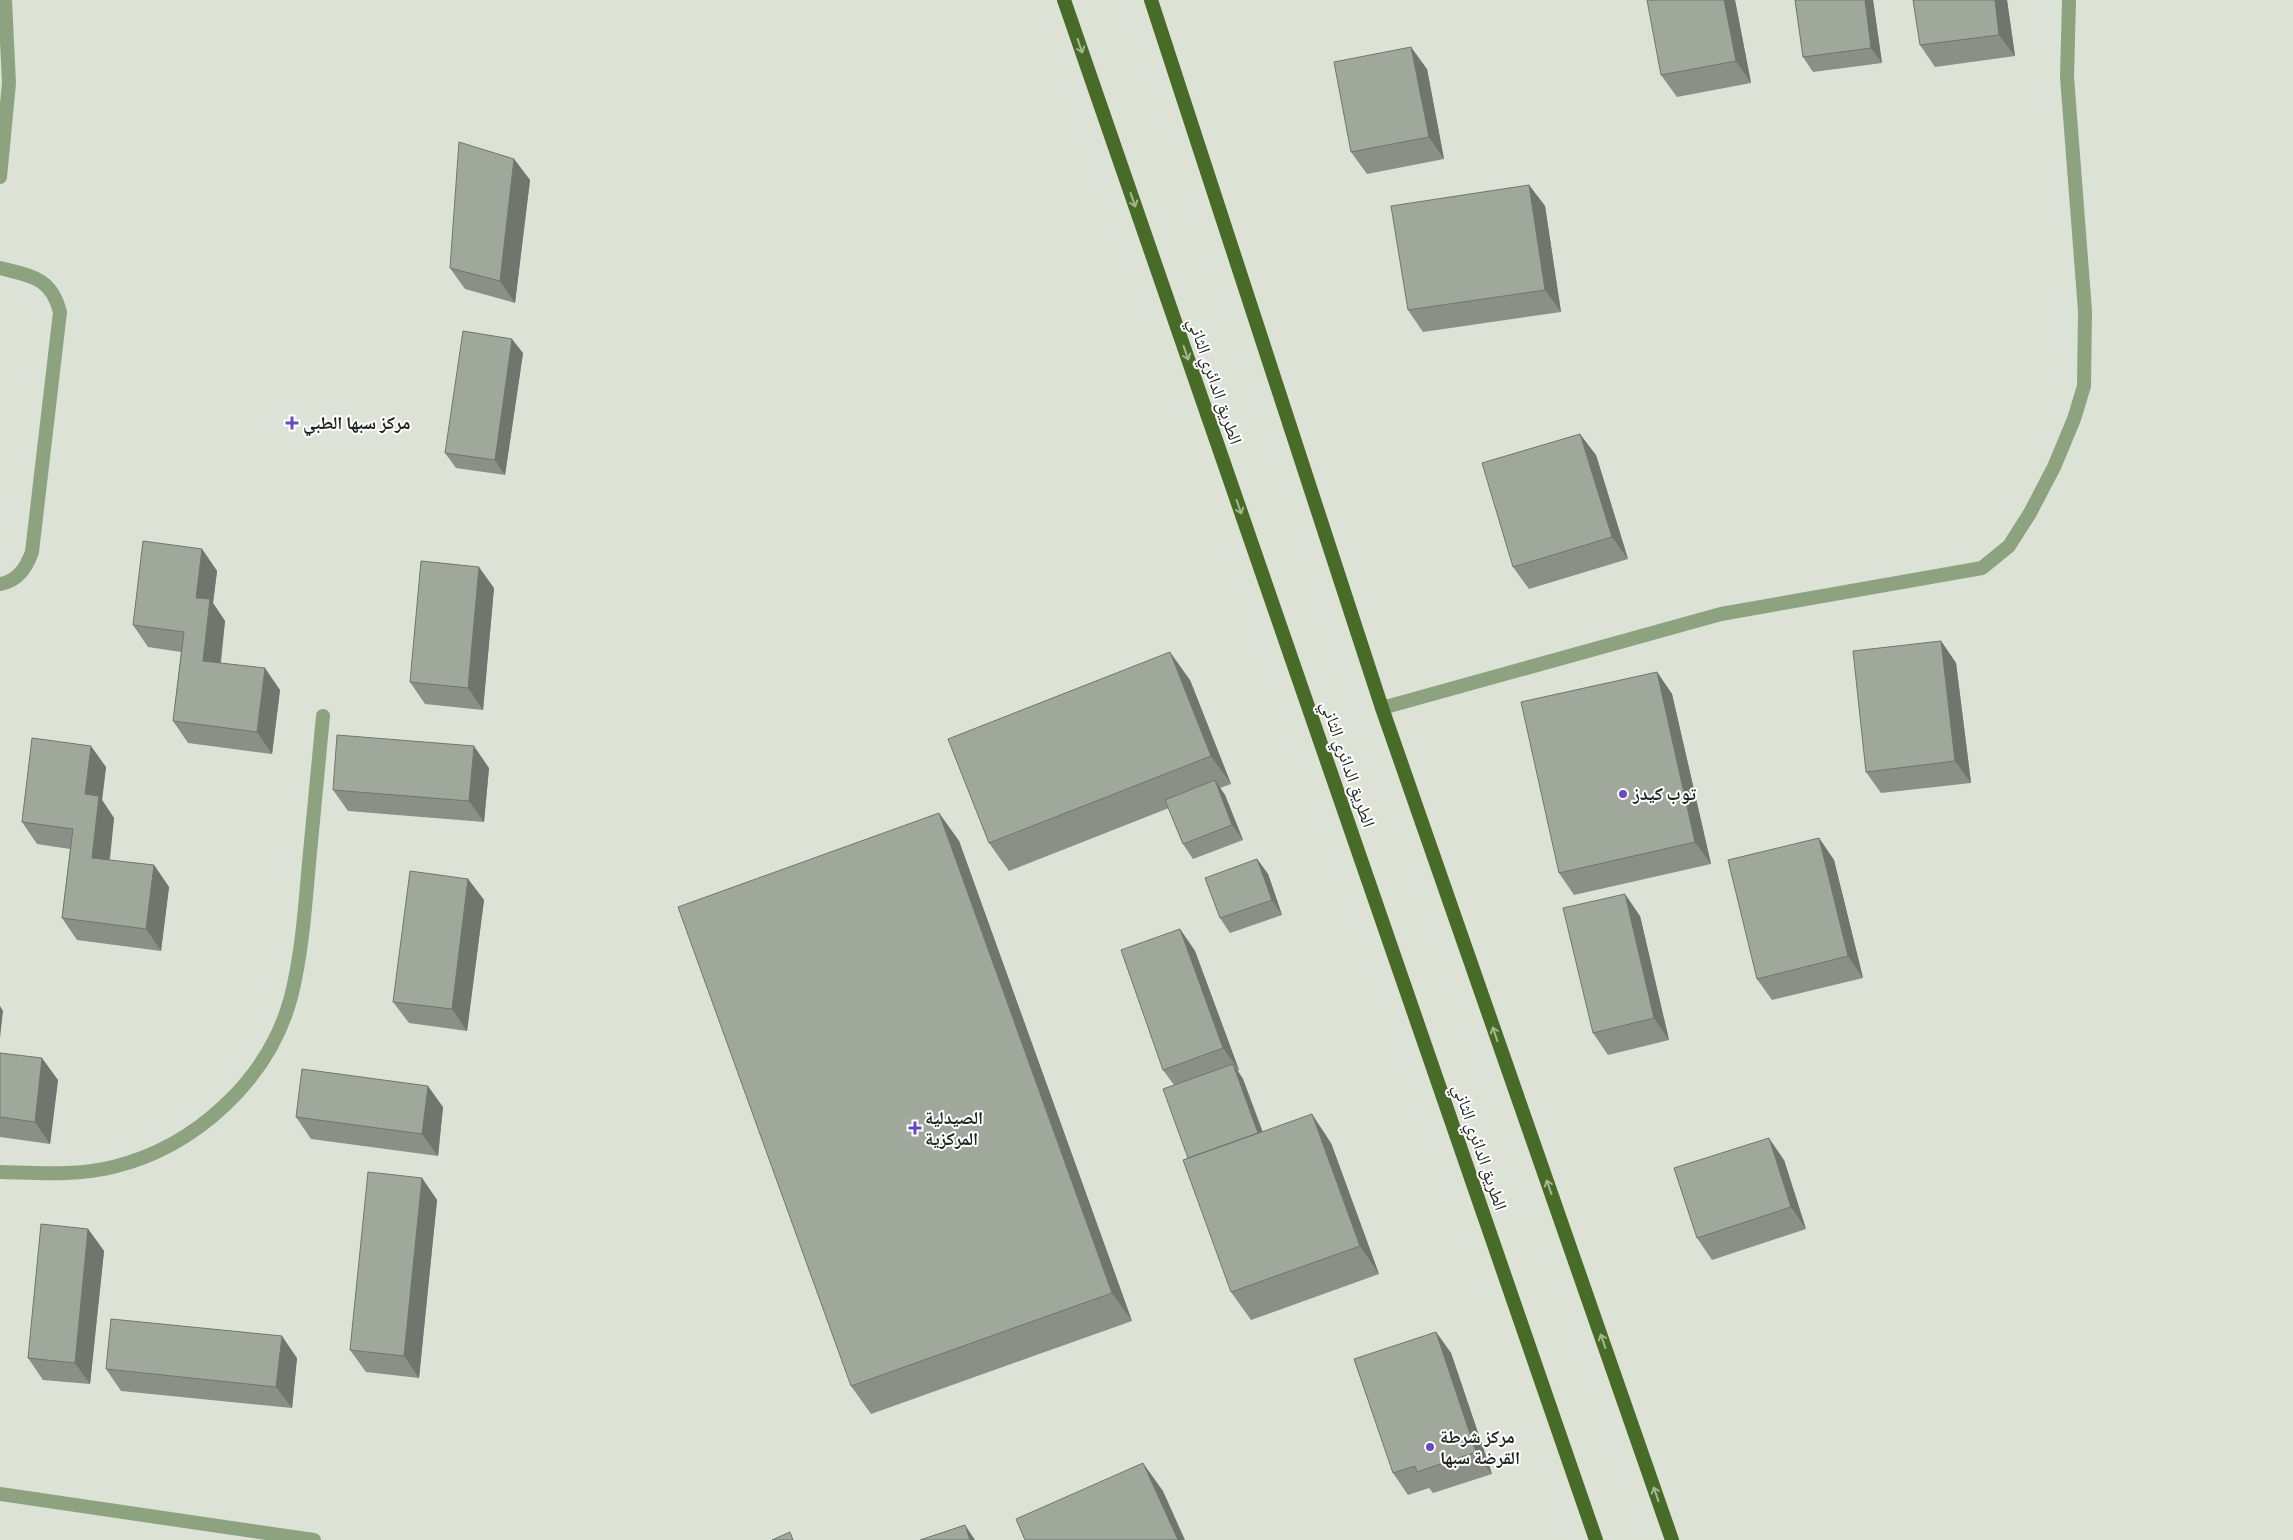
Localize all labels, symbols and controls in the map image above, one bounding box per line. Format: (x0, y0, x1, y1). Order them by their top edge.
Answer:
one-way arrow (1075, 38, 1085, 54)
one-way arrow (1129, 191, 1138, 207)
street label: الطريق الدائري الثاني (1180, 315, 1248, 448)
one-way arrow (1182, 345, 1191, 360)
place label: مركز سبها الطبي (303, 411, 411, 437)
marker: مركز سبها الطبي (285, 416, 299, 430)
one-way arrow (1235, 499, 1244, 514)
street label: الطريق الدائري الثاني (1313, 698, 1381, 831)
place label: توب كيدز (1632, 782, 1696, 807)
marker: توب كيدز (1617, 788, 1629, 800)
one-way arrow (1490, 1026, 1500, 1042)
street label: الطريق الدائري الثاني (1445, 1081, 1513, 1214)
place label: الصيدلية المركزية (925, 1106, 983, 1152)
marker: الصيدلية المركزية (909, 1122, 921, 1134)
one-way arrow (1544, 1180, 1553, 1195)
one-way arrow (1598, 1333, 1607, 1349)
place label: مركز شرطة القرضة سبها (1440, 1425, 1520, 1471)
marker: مركز شرطة القرضة سبها (1424, 1441, 1436, 1453)
one-way arrow (1651, 1487, 1660, 1502)

